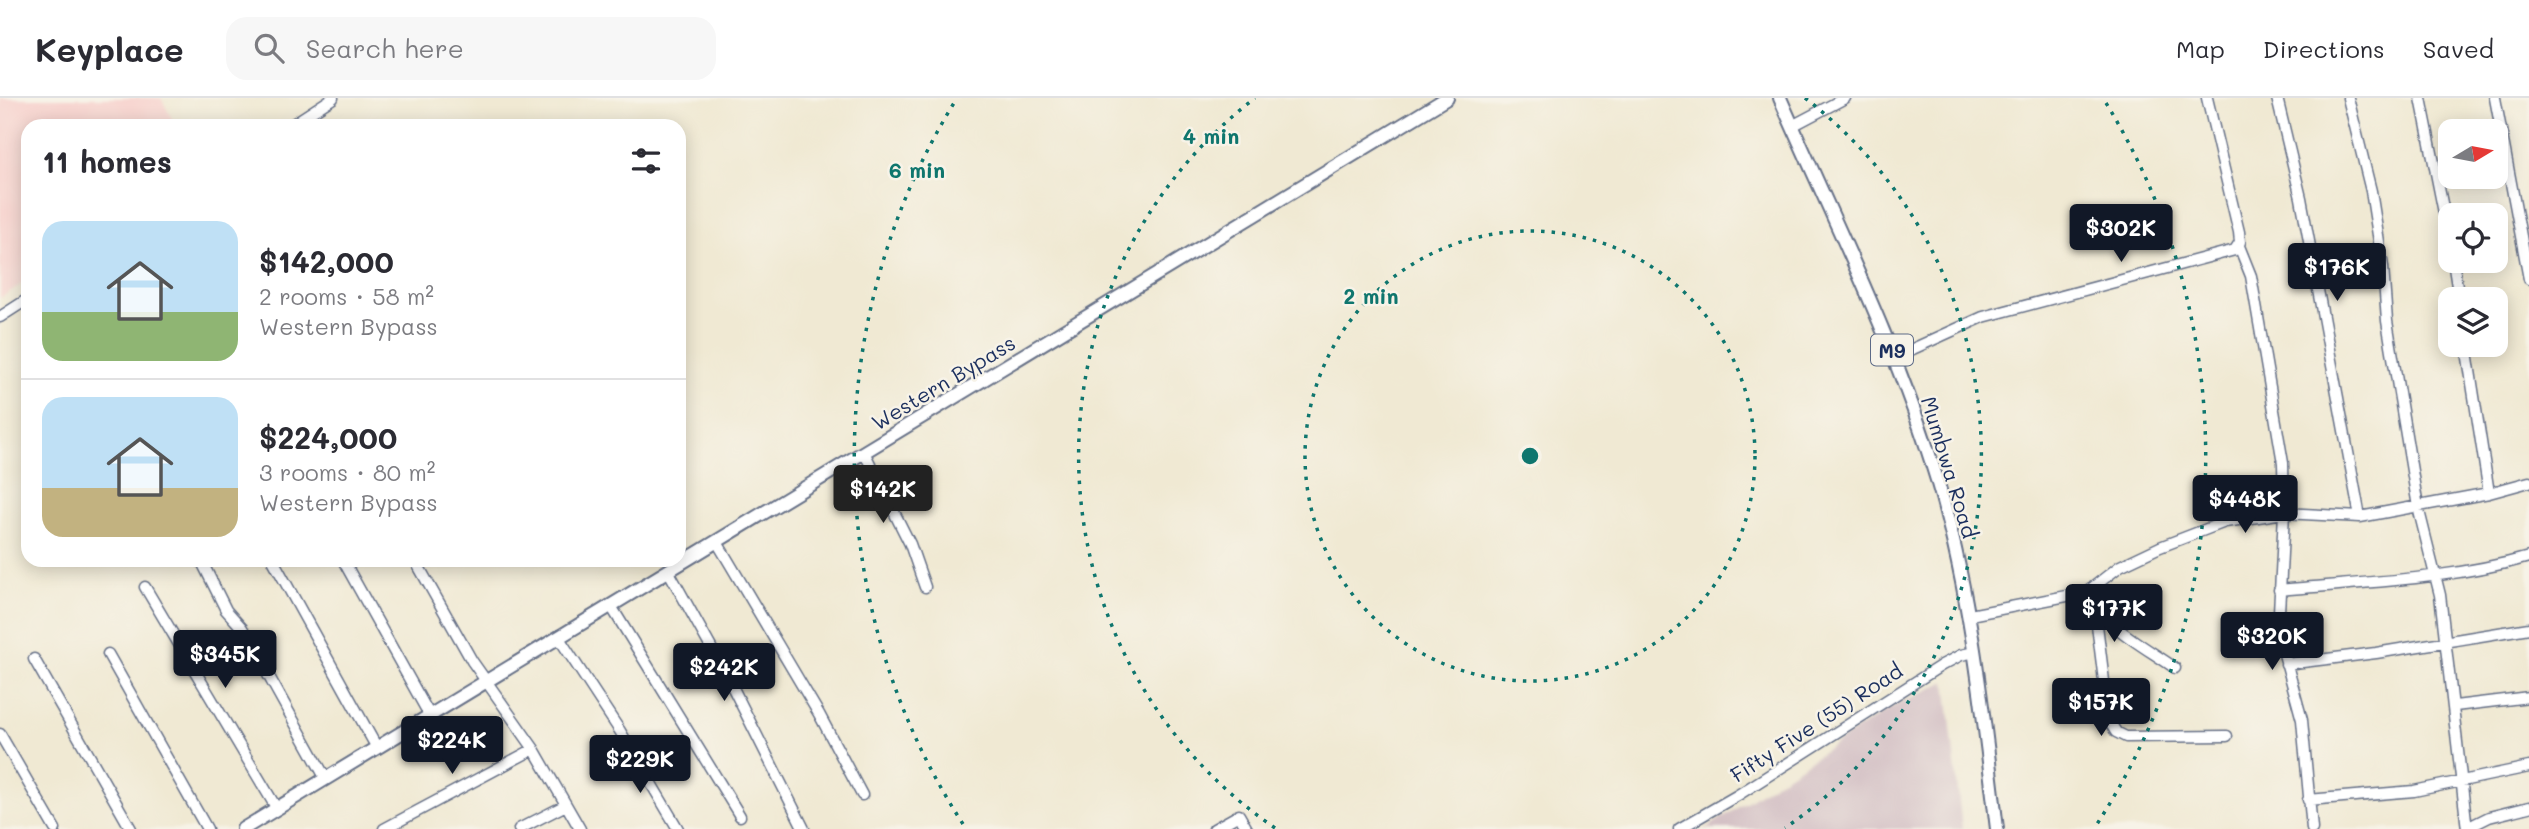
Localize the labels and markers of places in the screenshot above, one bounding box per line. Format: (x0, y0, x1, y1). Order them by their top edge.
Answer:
pin: $302K (2072, 204, 2170, 264)
pin: $176K (2288, 244, 2386, 303)
centre of rings (1518, 444, 1542, 468)
pin: $142K (834, 466, 932, 525)
pin: $448K (2196, 476, 2294, 535)
pin: $177K (2065, 584, 2163, 644)
pin: $320K (2223, 612, 2321, 672)
pin: $345K (176, 630, 274, 690)
pin: $242K (675, 644, 773, 703)
pin: $157K (2052, 678, 2150, 738)
pin: $224K (403, 716, 501, 776)
pin: $229K (591, 736, 689, 795)

